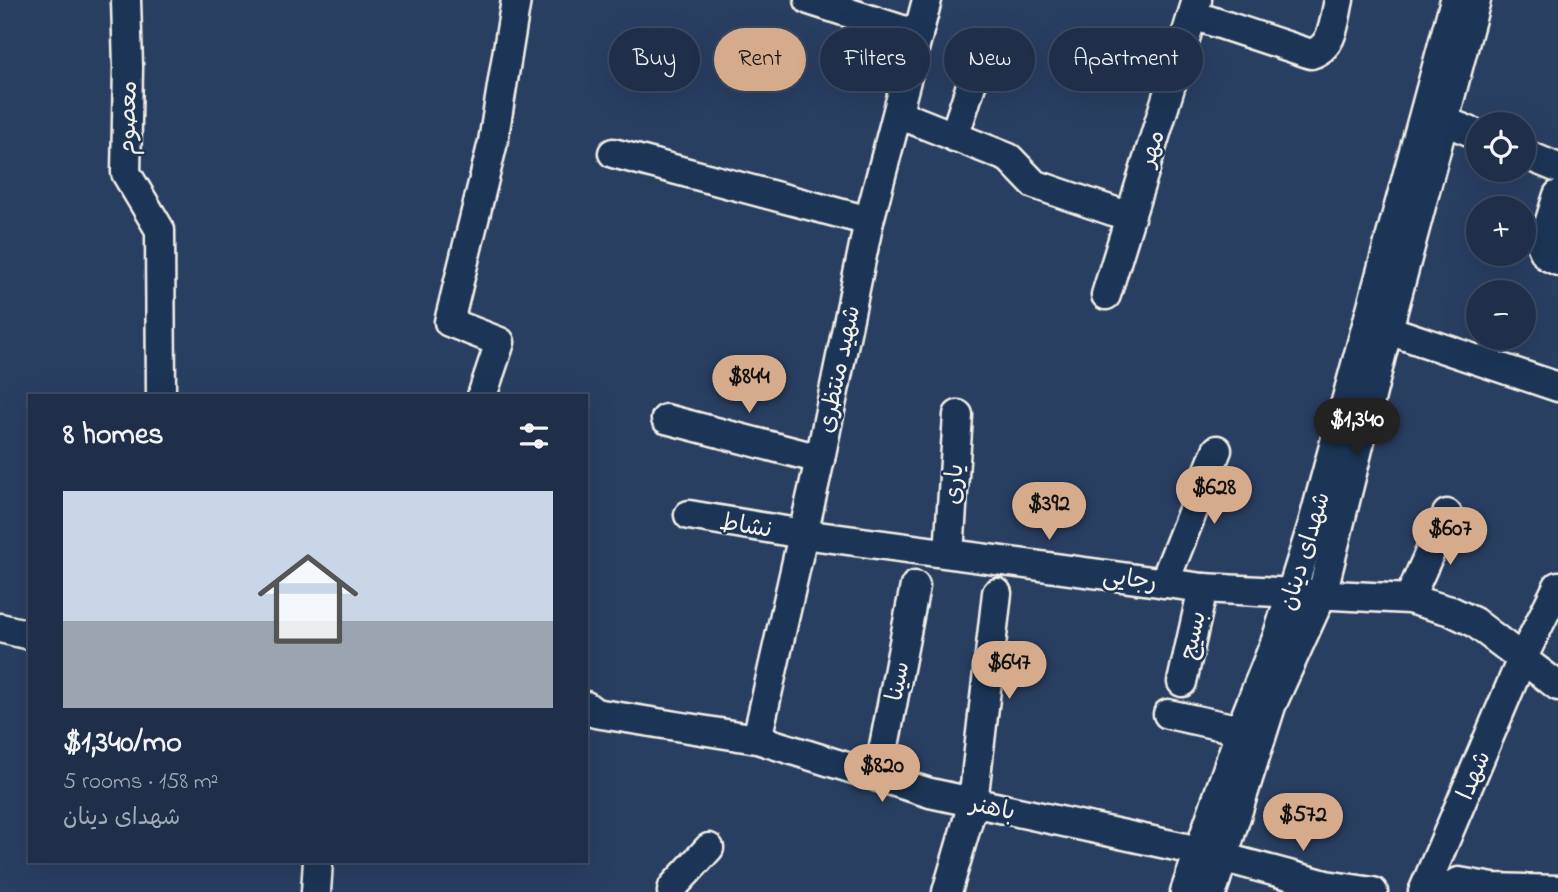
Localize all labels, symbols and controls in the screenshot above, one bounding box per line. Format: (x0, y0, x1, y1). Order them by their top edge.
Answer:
chip: Buy (609, 28, 700, 91)
chip: Rent (714, 28, 806, 91)
chip: Filters (820, 28, 930, 91)
chip: New (944, 28, 1035, 91)
chip: Apartment (1049, 28, 1203, 91)
street label: معصوم (111, 80, 148, 156)
map controls (1466, 112, 1536, 350)
button: locate (1466, 112, 1536, 182)
street label: مهر (1131, 126, 1175, 173)
button: + (1466, 196, 1536, 266)
button: − (1466, 280, 1536, 350)
street label: شهید منتظری (810, 303, 871, 437)
pin: $844 (708, 356, 790, 415)
text: $844 (728, 361, 770, 394)
pin: $1,340 (1300, 398, 1414, 458)
text: $1,340 (1330, 404, 1384, 437)
text: 8 homes (63, 414, 164, 458)
icon: filters (515, 417, 553, 455)
street label: یاری (937, 463, 974, 506)
pin: $628 (1173, 466, 1255, 526)
text: $628 (1192, 472, 1236, 505)
pin: $392 (1008, 482, 1090, 542)
text: $392 (1028, 488, 1070, 521)
street label: شهدای دینان (1272, 488, 1341, 615)
street label: نشاط (717, 506, 774, 549)
pin: $607 (1409, 508, 1491, 567)
text: $607 (1428, 513, 1472, 546)
icon: home (245, 536, 371, 662)
street label: رجایی (1100, 559, 1159, 602)
street label: بسیج (1172, 608, 1217, 663)
pin: $647 (968, 642, 1050, 701)
text: $647 (988, 647, 1031, 680)
street label: سینا (879, 659, 920, 704)
text: $1,340/mo (63, 722, 182, 766)
pin: $820 (841, 744, 923, 804)
street label: شهدا (1449, 746, 1501, 806)
text: $820 (860, 750, 904, 783)
text: 5 rooms · 158 m² (63, 766, 218, 799)
street label: باهنر (965, 787, 1018, 831)
pin: $572 (1262, 794, 1344, 853)
text: $572 (1279, 799, 1327, 832)
text: شهدای دینان (63, 802, 180, 835)

